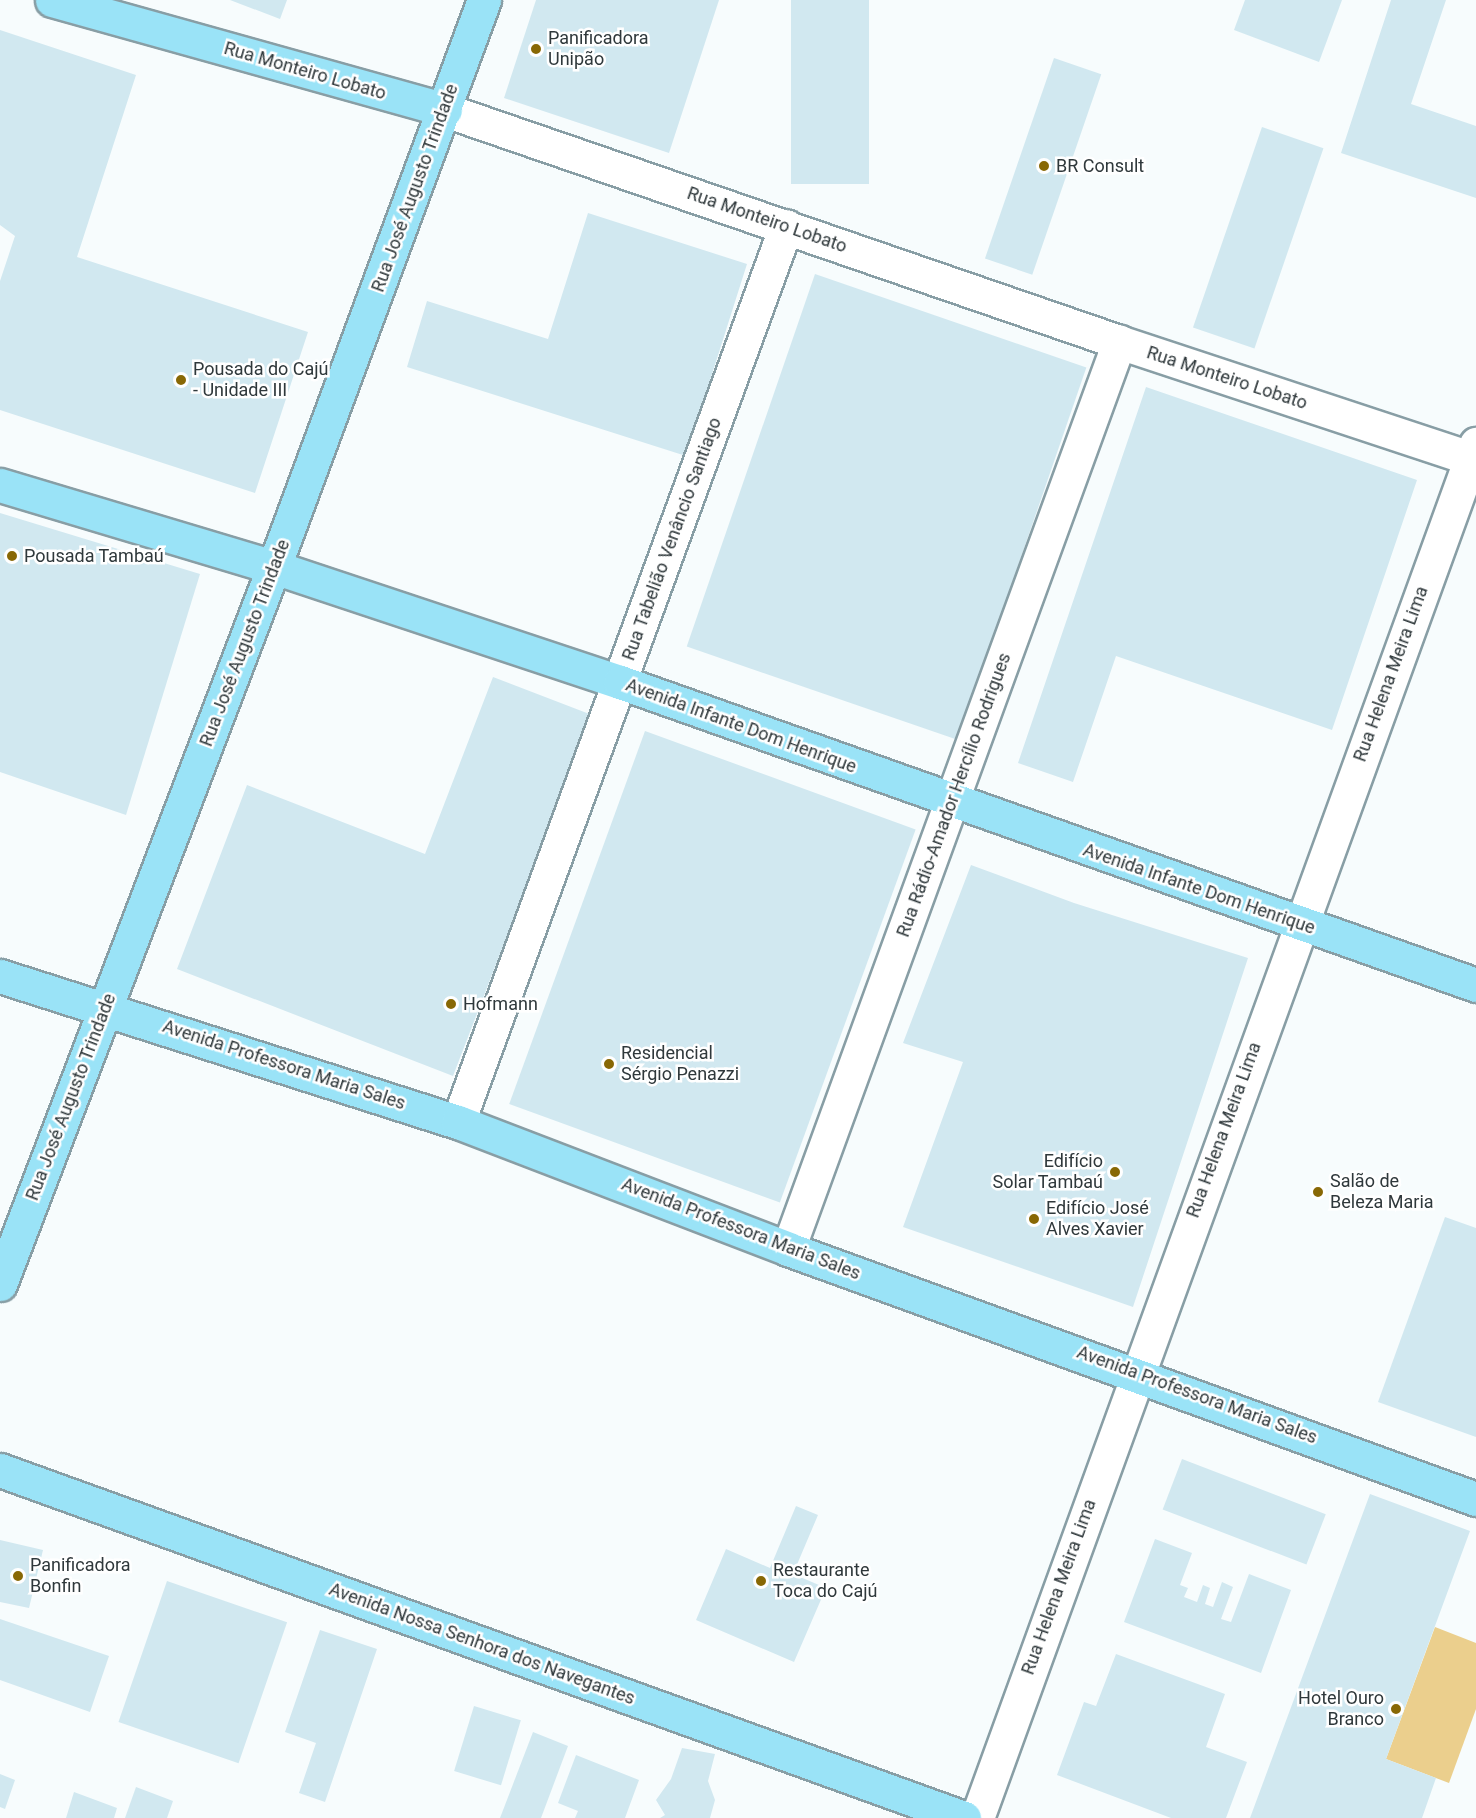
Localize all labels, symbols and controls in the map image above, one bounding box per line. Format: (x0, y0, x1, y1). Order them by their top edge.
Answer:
place label: Panificadora Unipão (548, 28, 649, 70)
street label: Rua Monteiro Lobato (222, 38, 388, 104)
marker: Panificadora Unipão (529, 42, 543, 56)
street label: Rua José Augusto Trindade (367, 81, 463, 295)
place label: BR Consult (1056, 155, 1144, 177)
marker: BR Consult (1037, 159, 1051, 173)
street label: Rua Monteiro Lobato (684, 183, 850, 257)
street label: Rua Monteiro Lobato (1144, 342, 1310, 414)
place label: Pousada do Cajú - Unidade III (193, 359, 329, 401)
marker: Pousada do Cajú - Unidade III (174, 373, 188, 387)
street label: Rua Tabelião Venâncio Santiago (618, 414, 726, 664)
street label: Rua José Augusto Trindade (195, 536, 295, 750)
place label: Pousada Tambaú (24, 545, 164, 567)
marker: Pousada Tambaú (5, 549, 19, 563)
street label: Rua Helena Meira Lima (1349, 583, 1433, 765)
street label: Rua Rádio-Amador Hercílio Rodrigues (892, 650, 1016, 940)
street label: Avenida Infante Dom Henrique (623, 674, 859, 778)
street label: Avenida Infante Dom Henrique (1080, 839, 1318, 939)
street label: Rua José Augusto Trindade (21, 990, 121, 1204)
place label: Hofmann (463, 993, 538, 1015)
marker: Hofmann (444, 997, 458, 1011)
street label: Avenida Professora Maria Sales (160, 1015, 408, 1115)
street label: Rua Helena Meira Lima (1182, 1039, 1266, 1221)
place label: Residencial Sérgio Penazzi (621, 1043, 739, 1086)
marker: Residencial Sérgio Penazzi (602, 1057, 616, 1071)
place label: Edifício Solar Tambaú (992, 1151, 1103, 1194)
marker: Edifício Solar Tambaú (1108, 1165, 1122, 1179)
place label: Salão de Beleza Maria (1330, 1171, 1434, 1214)
street label: Avenida Professora Maria Sales (619, 1173, 863, 1285)
marker: Salão de Beleza Maria (1311, 1185, 1325, 1199)
place label: Edifício José Alves Xavier (1046, 1198, 1149, 1240)
marker: Edifício José Alves Xavier (1027, 1212, 1041, 1226)
street label: Avenida Professora Maria Sales (1074, 1341, 1320, 1449)
street label: Rua Helena Meira Lima (1017, 1496, 1101, 1678)
place label: Panificadora Bonfin (30, 1555, 131, 1598)
place label: Restaurante Toca do Cajú (773, 1560, 877, 1602)
marker: Panificadora Bonfin (11, 1569, 25, 1583)
marker: Restaurante Toca do Cajú (754, 1574, 768, 1588)
street label: Avenida Nossa Senhora dos Navegantes (326, 1578, 638, 1710)
place label: Hotel Ouro Branco (1298, 1688, 1384, 1730)
marker: Hotel Ouro Branco (1389, 1702, 1403, 1716)

